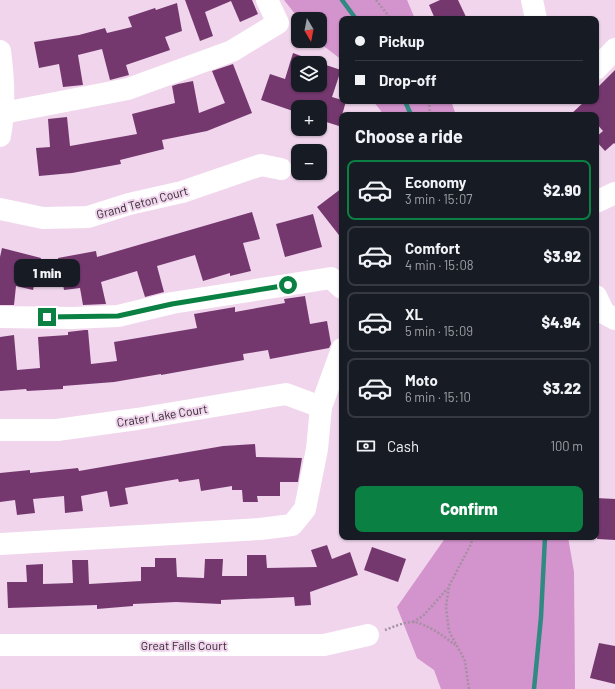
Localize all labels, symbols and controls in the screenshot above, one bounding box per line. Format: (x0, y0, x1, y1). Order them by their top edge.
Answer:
north arrow (291, 12, 327, 48)
map controls (291, 12, 327, 180)
text: Pickup (379, 32, 425, 50)
button: layers (291, 56, 327, 92)
text: Drop-off (379, 71, 437, 89)
button: + (291, 100, 327, 136)
text: Choose a ride (355, 125, 463, 147)
button: − (291, 144, 327, 180)
icon: car (357, 172, 393, 208)
text: Economy (405, 173, 466, 191)
text: $2.90 (543, 181, 581, 199)
street label: Grand Teton Court (95, 183, 189, 221)
text: 3 min · 15:07 (405, 191, 472, 207)
icon: car (357, 238, 393, 274)
text: Comfort (405, 239, 460, 257)
text: $3.92 (544, 247, 581, 265)
text: 4 min · 15:08 (405, 257, 474, 273)
callout: 1 min (14, 259, 80, 287)
text: 1 min (33, 265, 61, 281)
route start (279, 276, 297, 294)
icon: car (357, 304, 393, 340)
text: XL (405, 305, 423, 323)
route end (38, 308, 56, 326)
text: $4.94 (542, 313, 581, 331)
text: 5 min · 15:09 (405, 323, 473, 339)
icon: car (357, 370, 393, 406)
text: Moto (405, 371, 438, 389)
text: $3.22 (543, 379, 581, 397)
text: 6 min · 15:10 (405, 389, 471, 405)
street label: Crater Lake Court (116, 401, 208, 429)
icon: cash (355, 435, 377, 457)
text: Cash (387, 437, 419, 455)
text: 100 m (550, 438, 583, 454)
button: Confirm (355, 486, 583, 532)
street label: Great Falls Court (141, 638, 227, 652)

